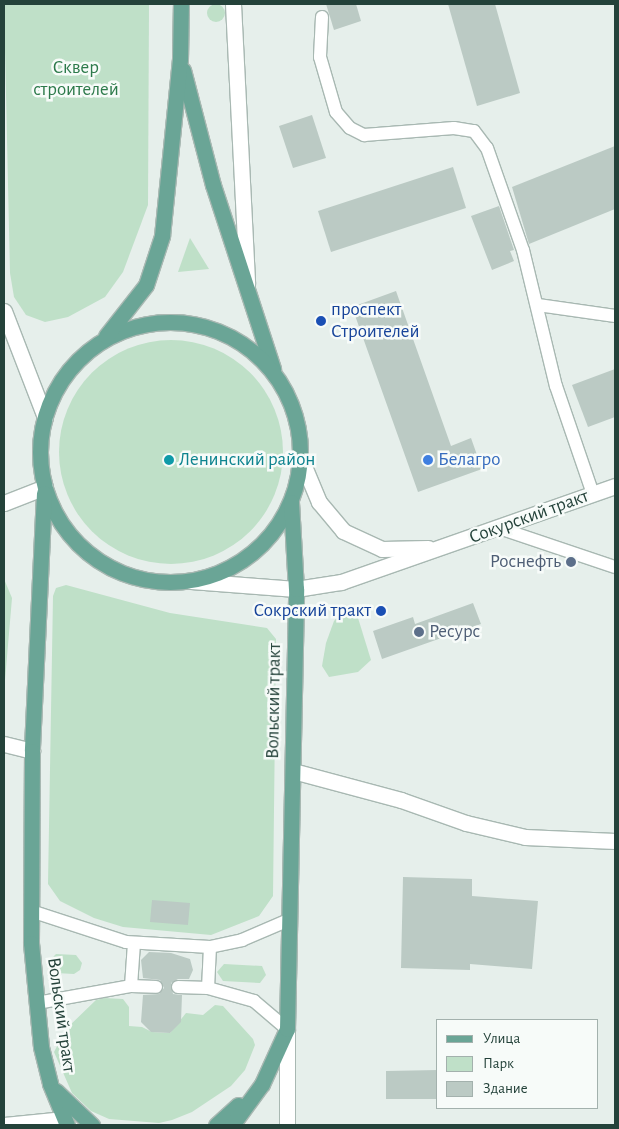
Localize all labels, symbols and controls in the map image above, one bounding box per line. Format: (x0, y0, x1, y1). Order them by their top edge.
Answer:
park label: Cквер cтроителей (33, 57, 119, 101)
place label: проспект Строителей (331, 299, 420, 343)
marker: проспект Строителей (315, 315, 327, 327)
place label: Ленинский район (179, 449, 315, 471)
place label: Белагро (438, 449, 500, 471)
marker: Ленинский район (163, 454, 175, 466)
marker: Белагро (422, 454, 434, 466)
street label: Сокурский тракт (466, 485, 592, 549)
place label: Роснефть (490, 551, 561, 573)
marker: Роснефть (565, 556, 577, 568)
place label: Сокрский тракт (253, 600, 371, 622)
marker: Сокрский тракт (375, 605, 387, 617)
place label: Ресурс (429, 621, 480, 643)
marker: Ресурс (413, 626, 425, 638)
street label: Вольский тракт (262, 643, 286, 759)
street label: Вольский тракт (42, 956, 80, 1074)
legend (436, 1019, 599, 1109)
text: Улица (483, 1031, 520, 1046)
text: Парк (483, 1056, 514, 1071)
text: Здание (483, 1081, 528, 1096)

